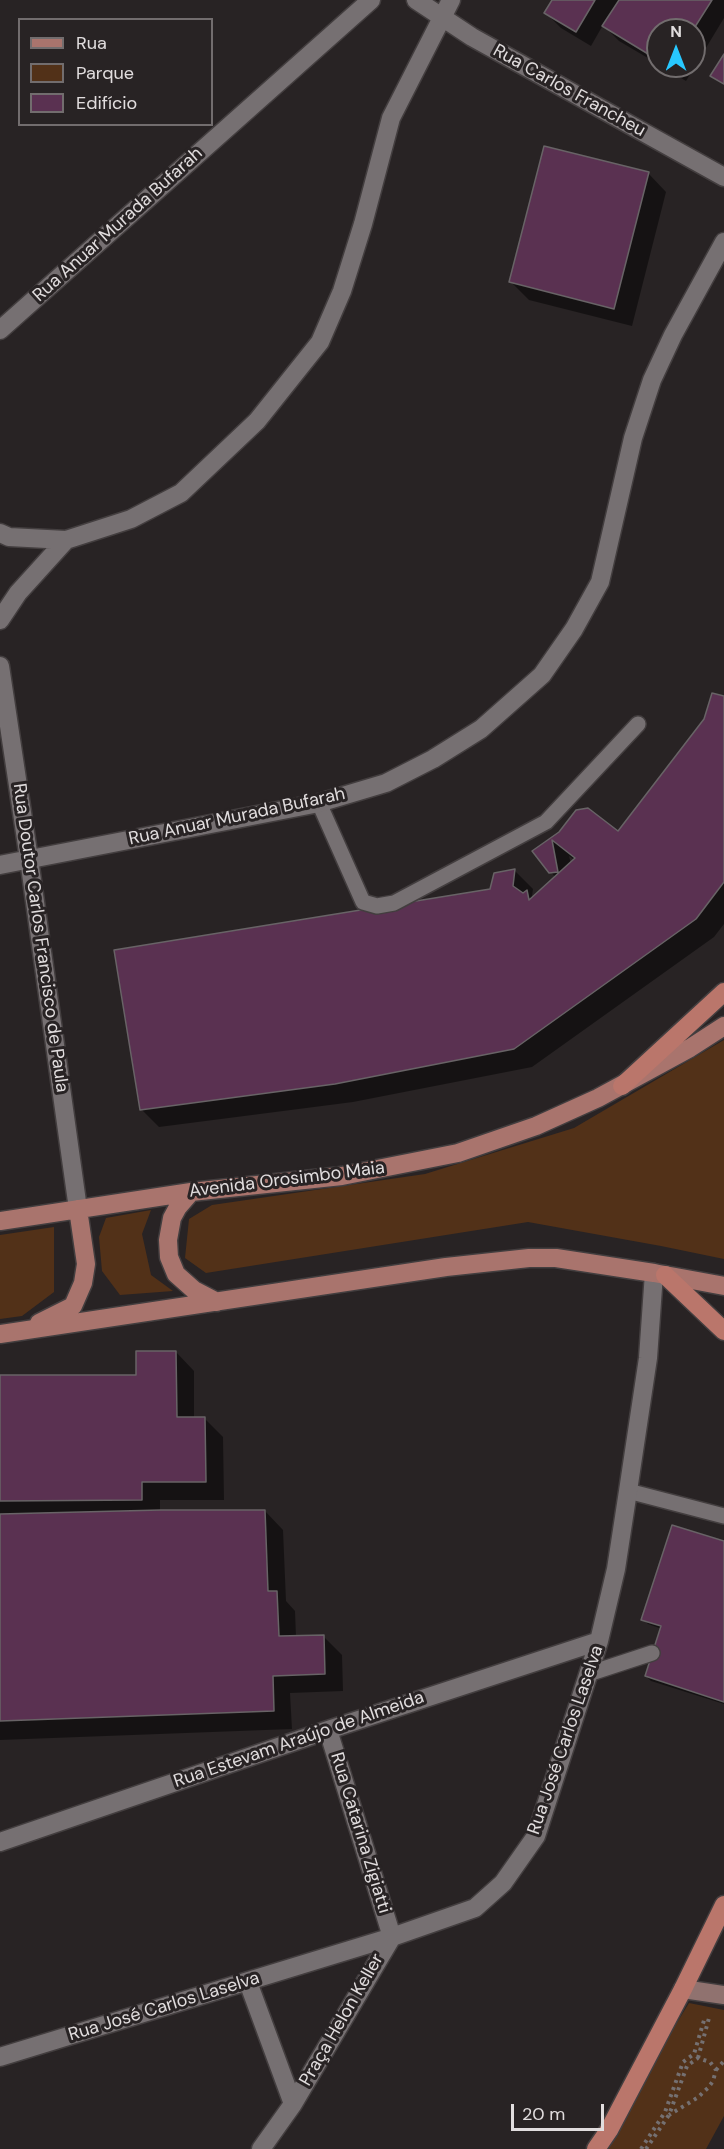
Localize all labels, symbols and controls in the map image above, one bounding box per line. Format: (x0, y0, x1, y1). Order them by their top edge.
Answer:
legend (18, 18, 213, 126)
north arrow (646, 18, 706, 78)
text: N (670, 21, 682, 42)
text: Rua (76, 31, 107, 55)
street label: Rua Carlos Francheu (489, 40, 649, 142)
text: Parque (76, 61, 134, 85)
text: Edifício (76, 91, 137, 115)
street label: Rua Anuar Murada Bufarah (29, 143, 207, 307)
street label: Rua Doutor Carlos Francisco de Paula (8, 782, 72, 1094)
street label: Rua Anuar Murada Bufarah (127, 783, 347, 851)
street label: Avenida Orosimbo Maia (188, 1157, 386, 1203)
street label: Rua José Carlos Laselva (523, 1643, 609, 1837)
street label: Rua Estevam Araújo de Almeida (171, 1687, 427, 1793)
street label: Rua Catarina Zigiatti (325, 1750, 395, 1916)
street label: Praça Helon Keller (295, 1950, 389, 2090)
street label: Rua José Carlos Laselva (66, 1968, 262, 2046)
scale bar (514, 2092, 607, 2130)
text: 20 m (522, 2102, 565, 2126)

